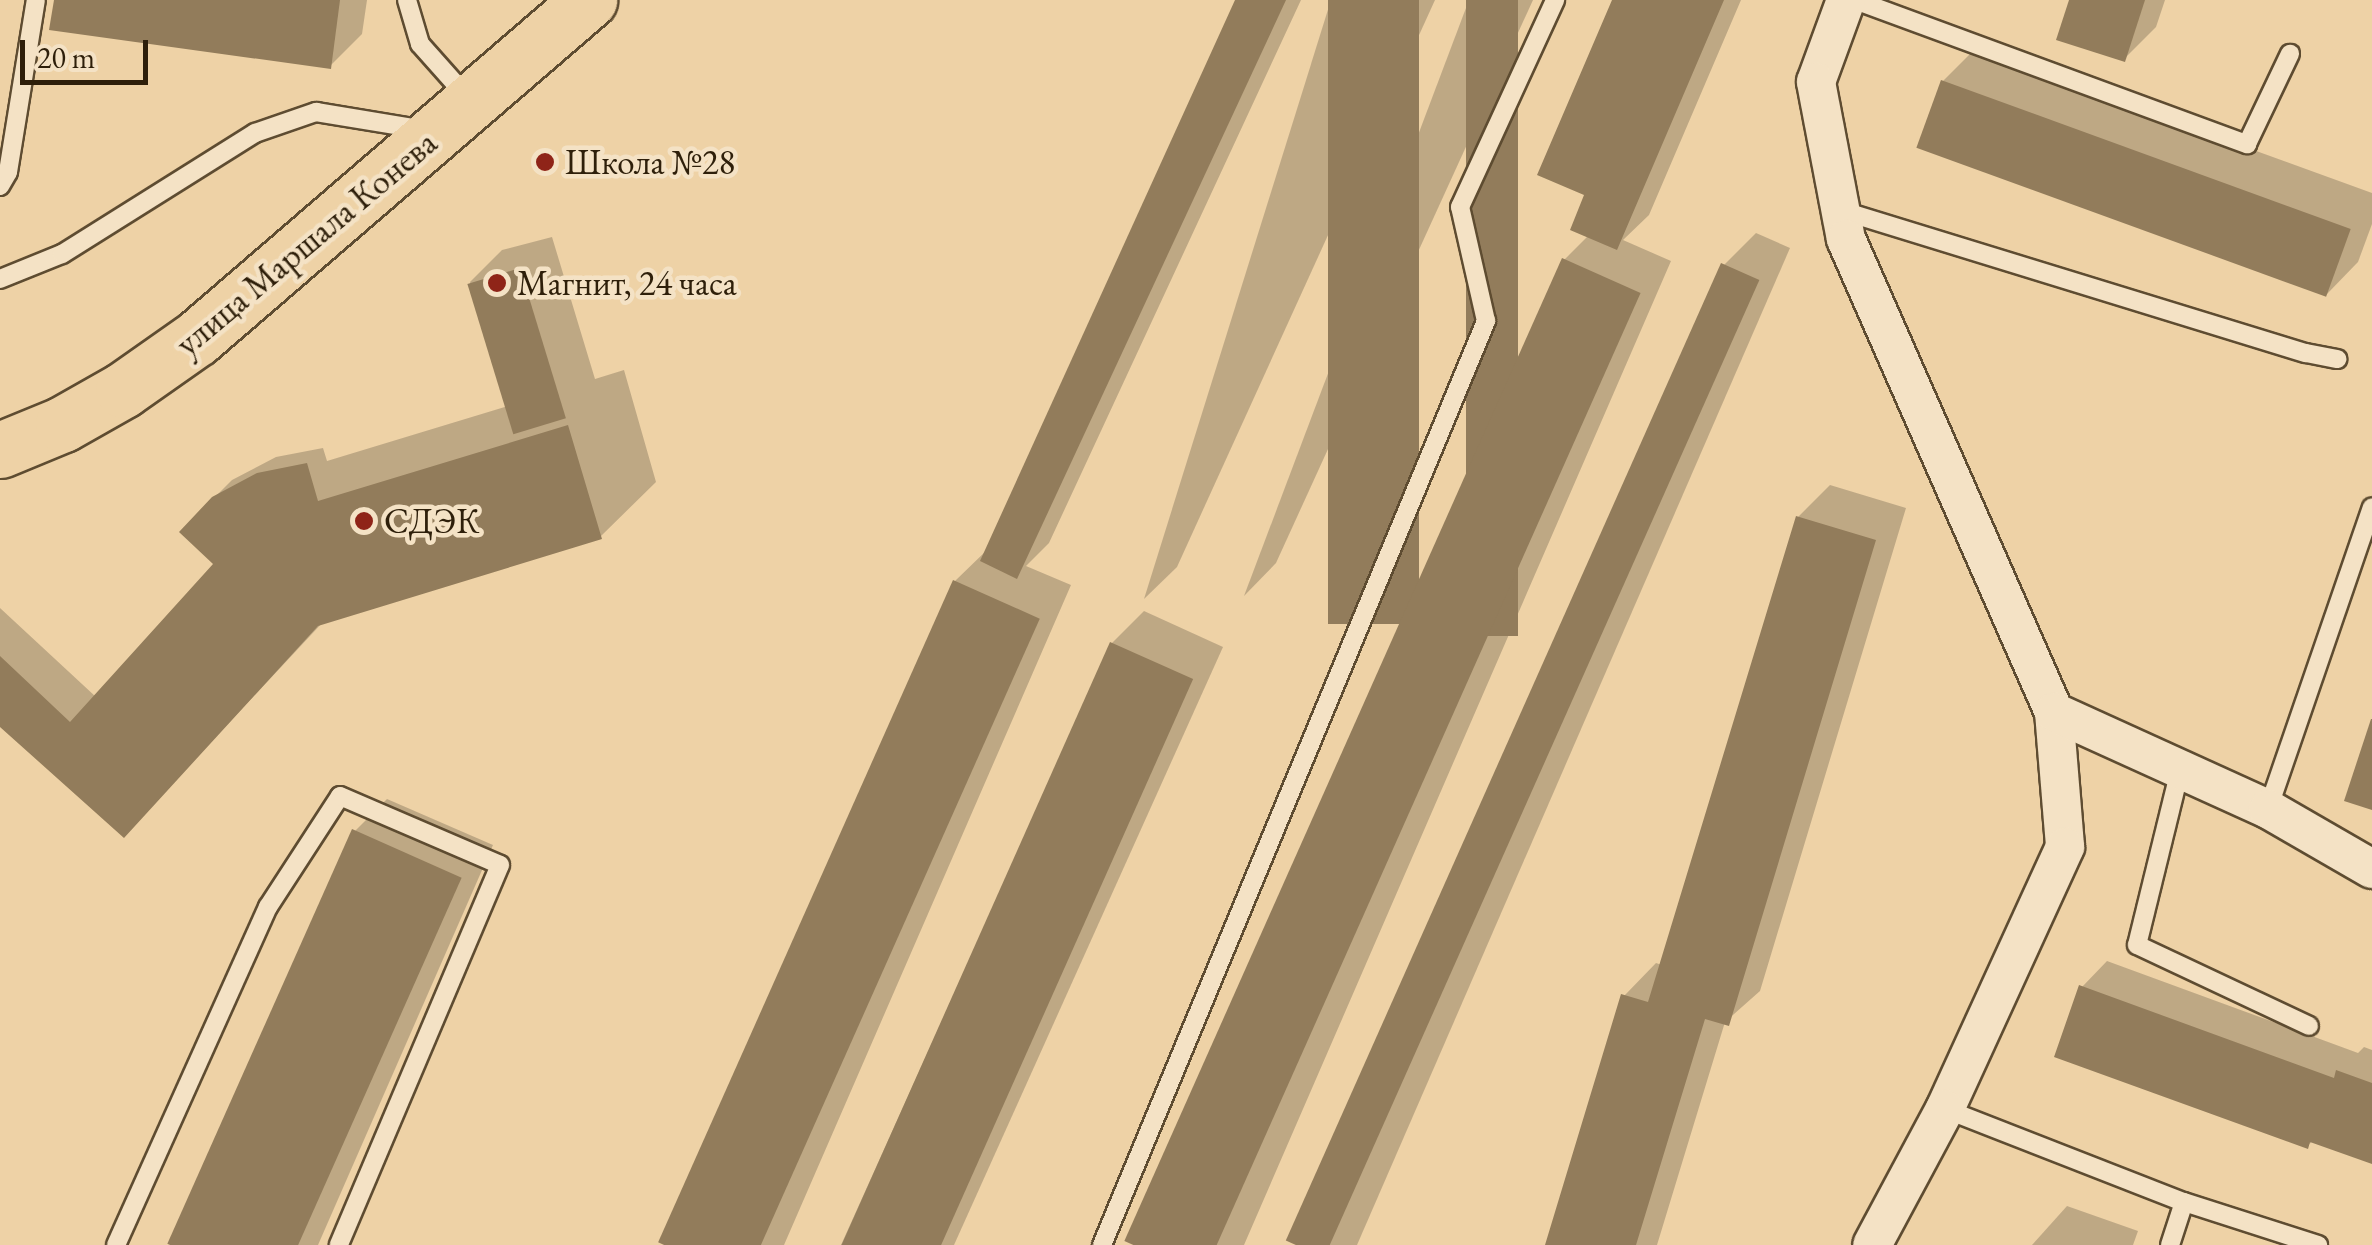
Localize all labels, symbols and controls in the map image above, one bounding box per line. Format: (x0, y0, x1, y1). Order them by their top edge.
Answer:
scale bar (25, 20, 152, 82)
text: 20 m (37, 38, 95, 77)
street label: улица Маршала Конева (167, 121, 445, 365)
place label: Школа №28 (565, 141, 735, 183)
marker: Школа №28 (534, 151, 556, 173)
place label: Магнит, 24 часа (517, 262, 737, 304)
marker: Магнит, 24 часа (486, 272, 508, 294)
place label: СДЭК (384, 500, 479, 542)
marker: СДЭК (353, 510, 375, 532)

